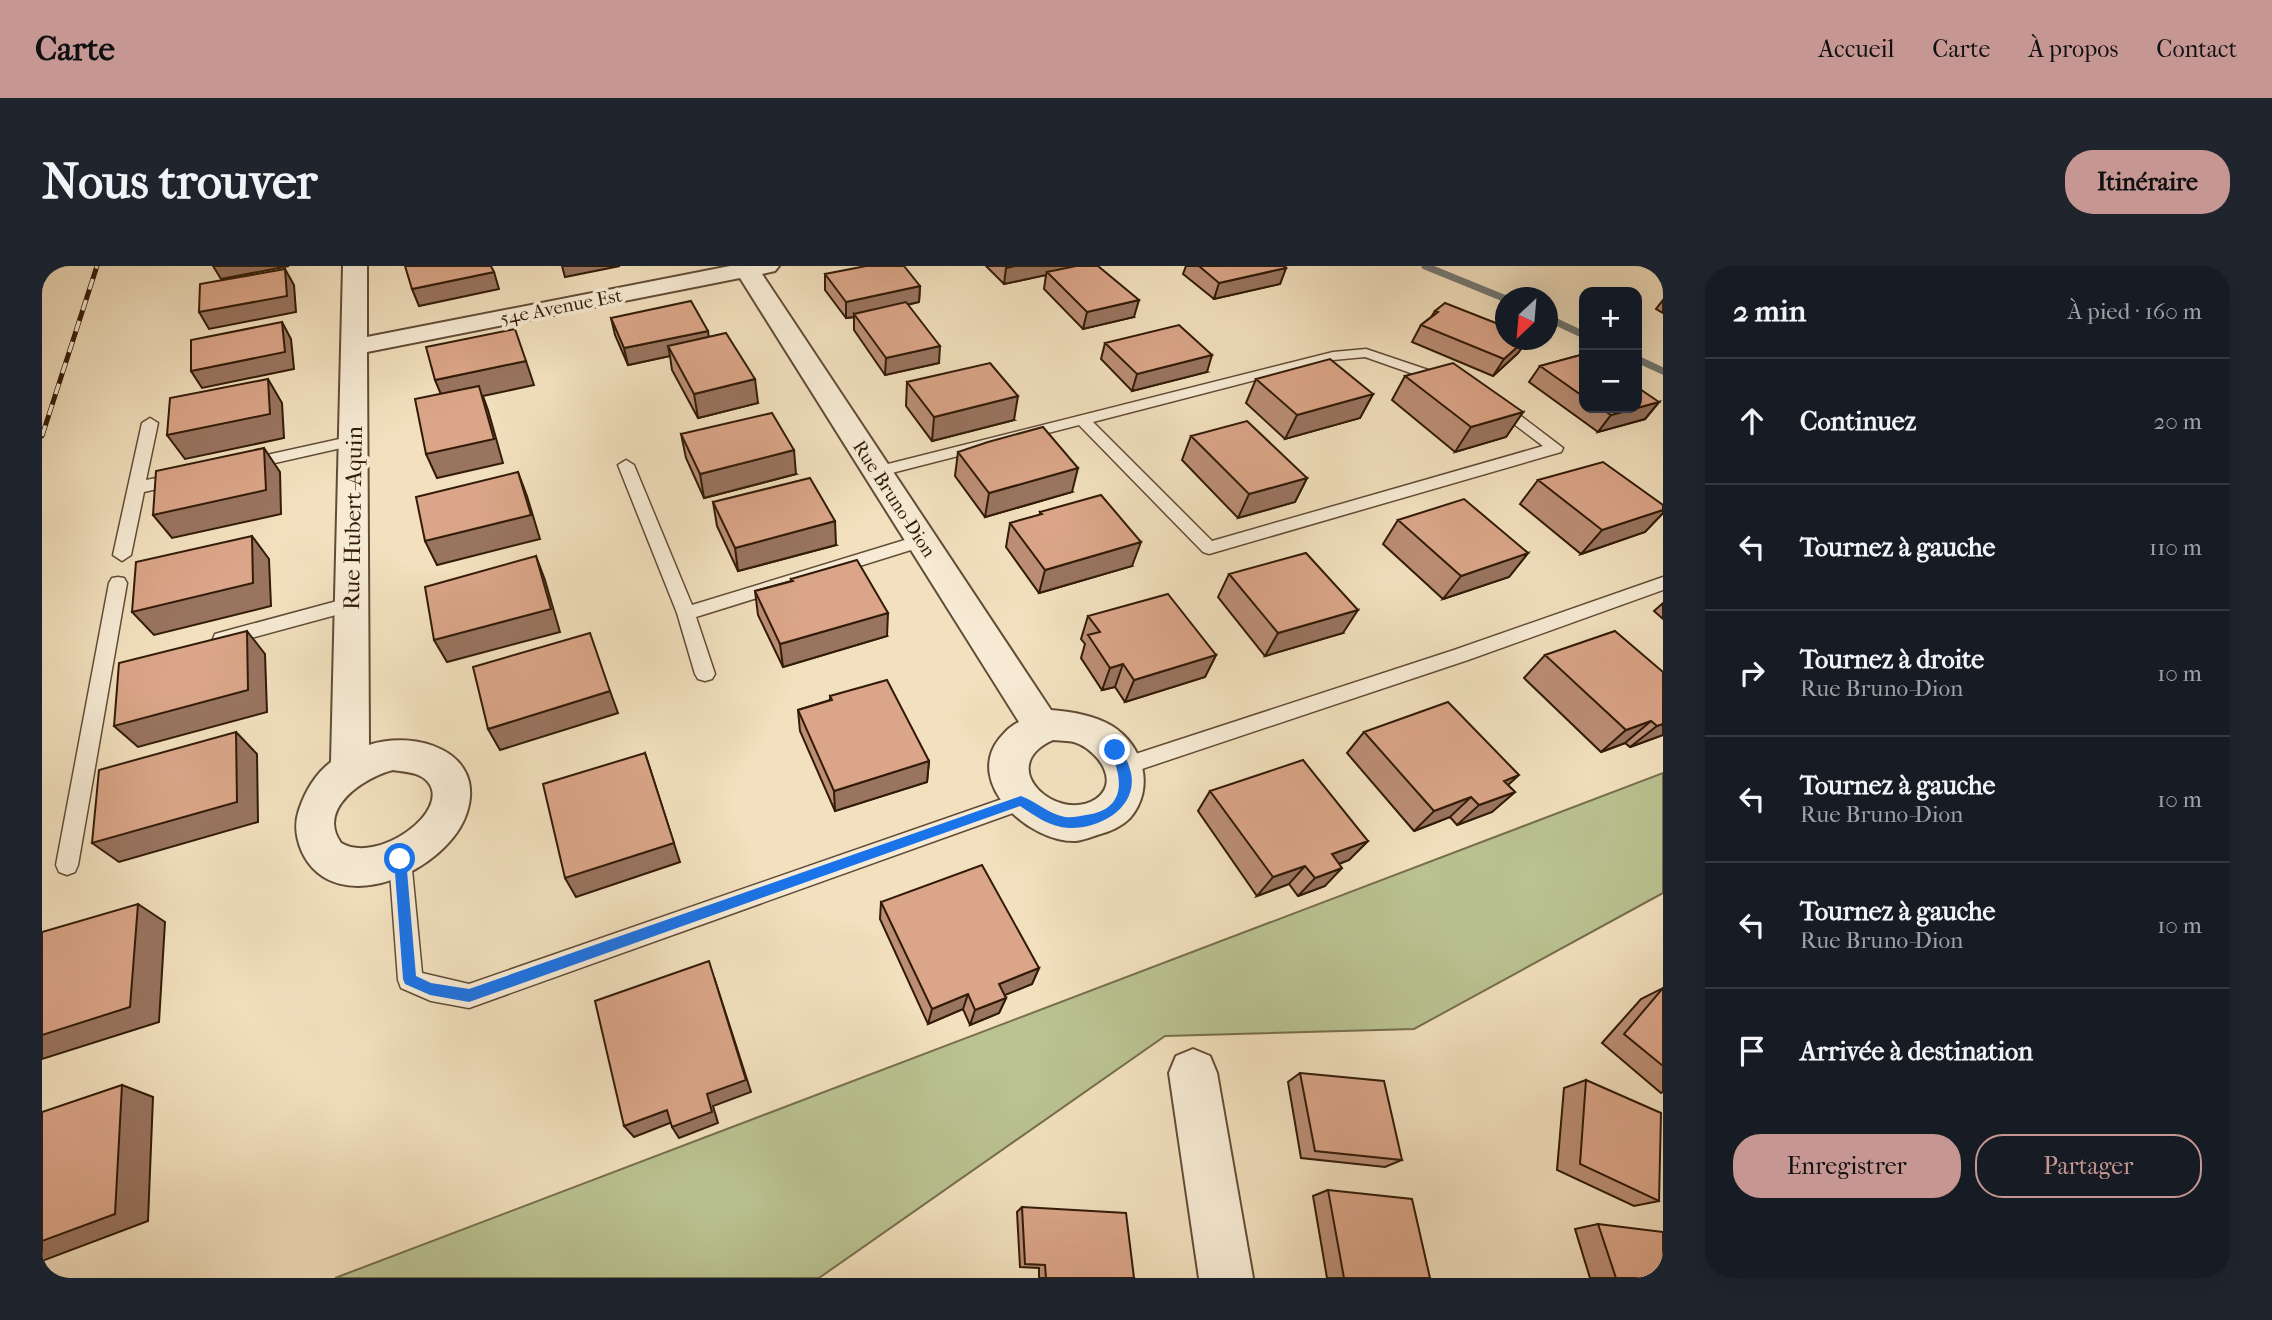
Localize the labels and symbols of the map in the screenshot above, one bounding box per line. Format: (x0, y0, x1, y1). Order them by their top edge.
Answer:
street label: 54e Avenue Est (498, 284, 624, 330)
north arrow (1495, 287, 1558, 350)
street label: Rue Hubert-Aquin (338, 425, 368, 610)
street label: Rue Bruno-Dion (848, 436, 940, 562)
route end (1099, 734, 1130, 765)
route start (384, 843, 415, 874)

